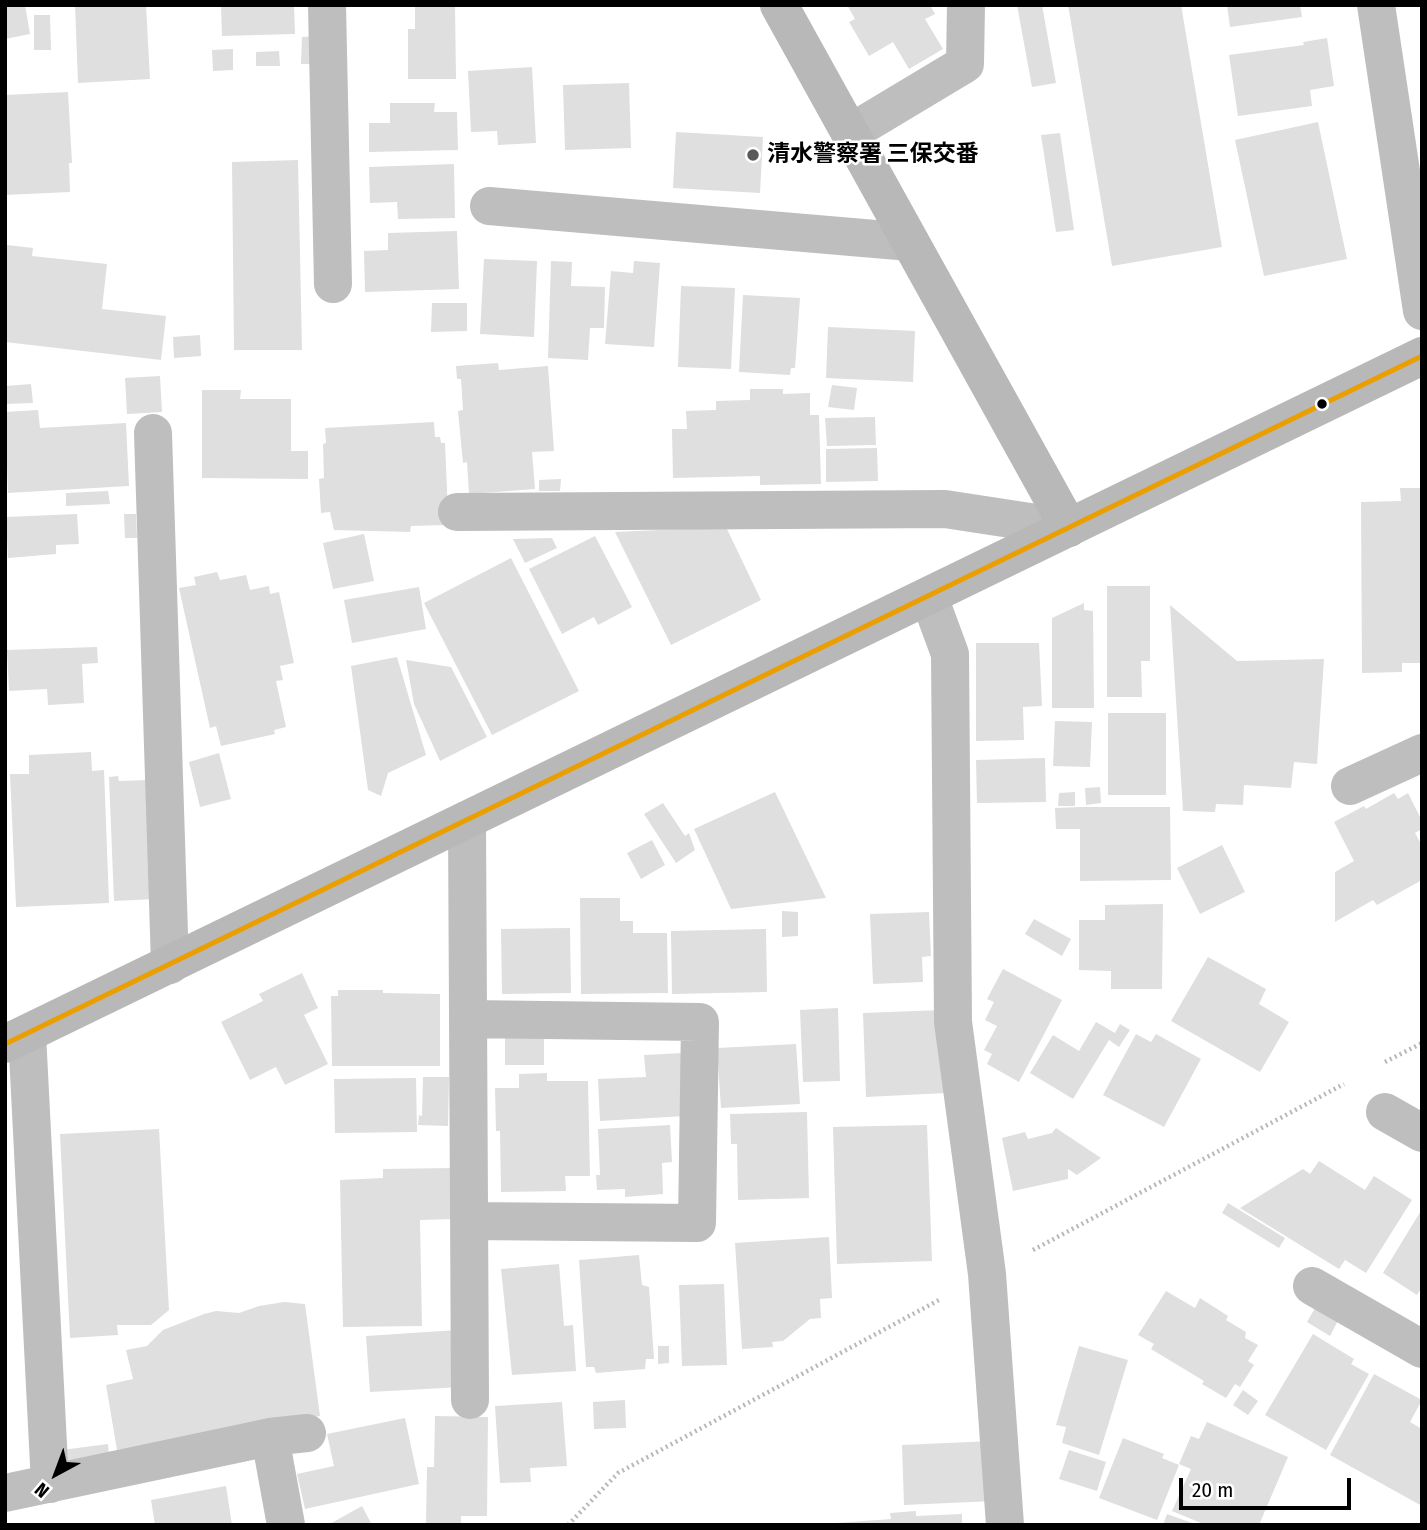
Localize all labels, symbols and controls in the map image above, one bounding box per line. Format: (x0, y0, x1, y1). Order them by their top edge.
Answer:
place label: 清水警察署 三保交番 (767, 141, 979, 169)
marker: 清水警察署 三保交番 (745, 147, 761, 163)
unlabelled marker (1315, 397, 1329, 411)
north arrow (21, 1439, 91, 1509)
scale bar (1182, 1464, 1354, 1508)
text: 20 m (1192, 1477, 1233, 1503)
text: N (30, 1478, 54, 1503)

